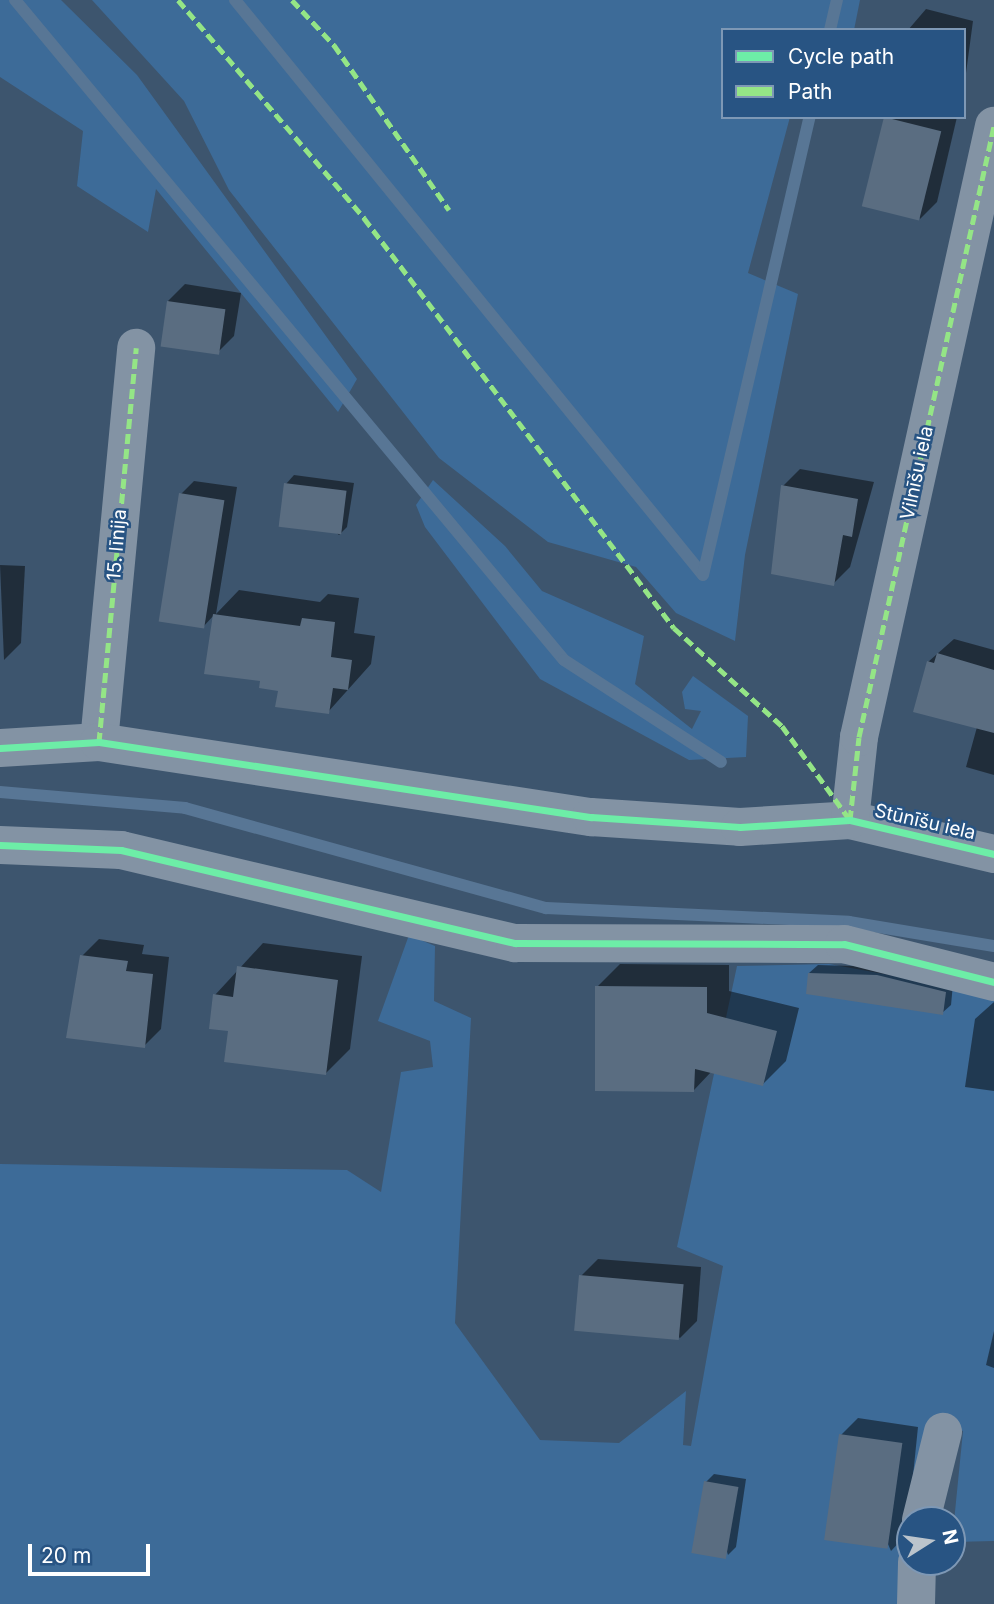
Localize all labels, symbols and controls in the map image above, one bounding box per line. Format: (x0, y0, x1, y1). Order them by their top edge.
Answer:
legend (721, 28, 966, 119)
text: Cycle path (788, 44, 894, 69)
text: Path (788, 79, 833, 104)
street label: Vilnīšu iela (896, 424, 938, 522)
street label: 15. līnija (103, 508, 131, 582)
street label: Stūnīšu iela (872, 799, 978, 845)
north arrow (896, 1506, 966, 1576)
text: N (937, 1527, 963, 1546)
scale bar (32, 1530, 154, 1574)
text: 20 m (41, 1543, 91, 1568)

